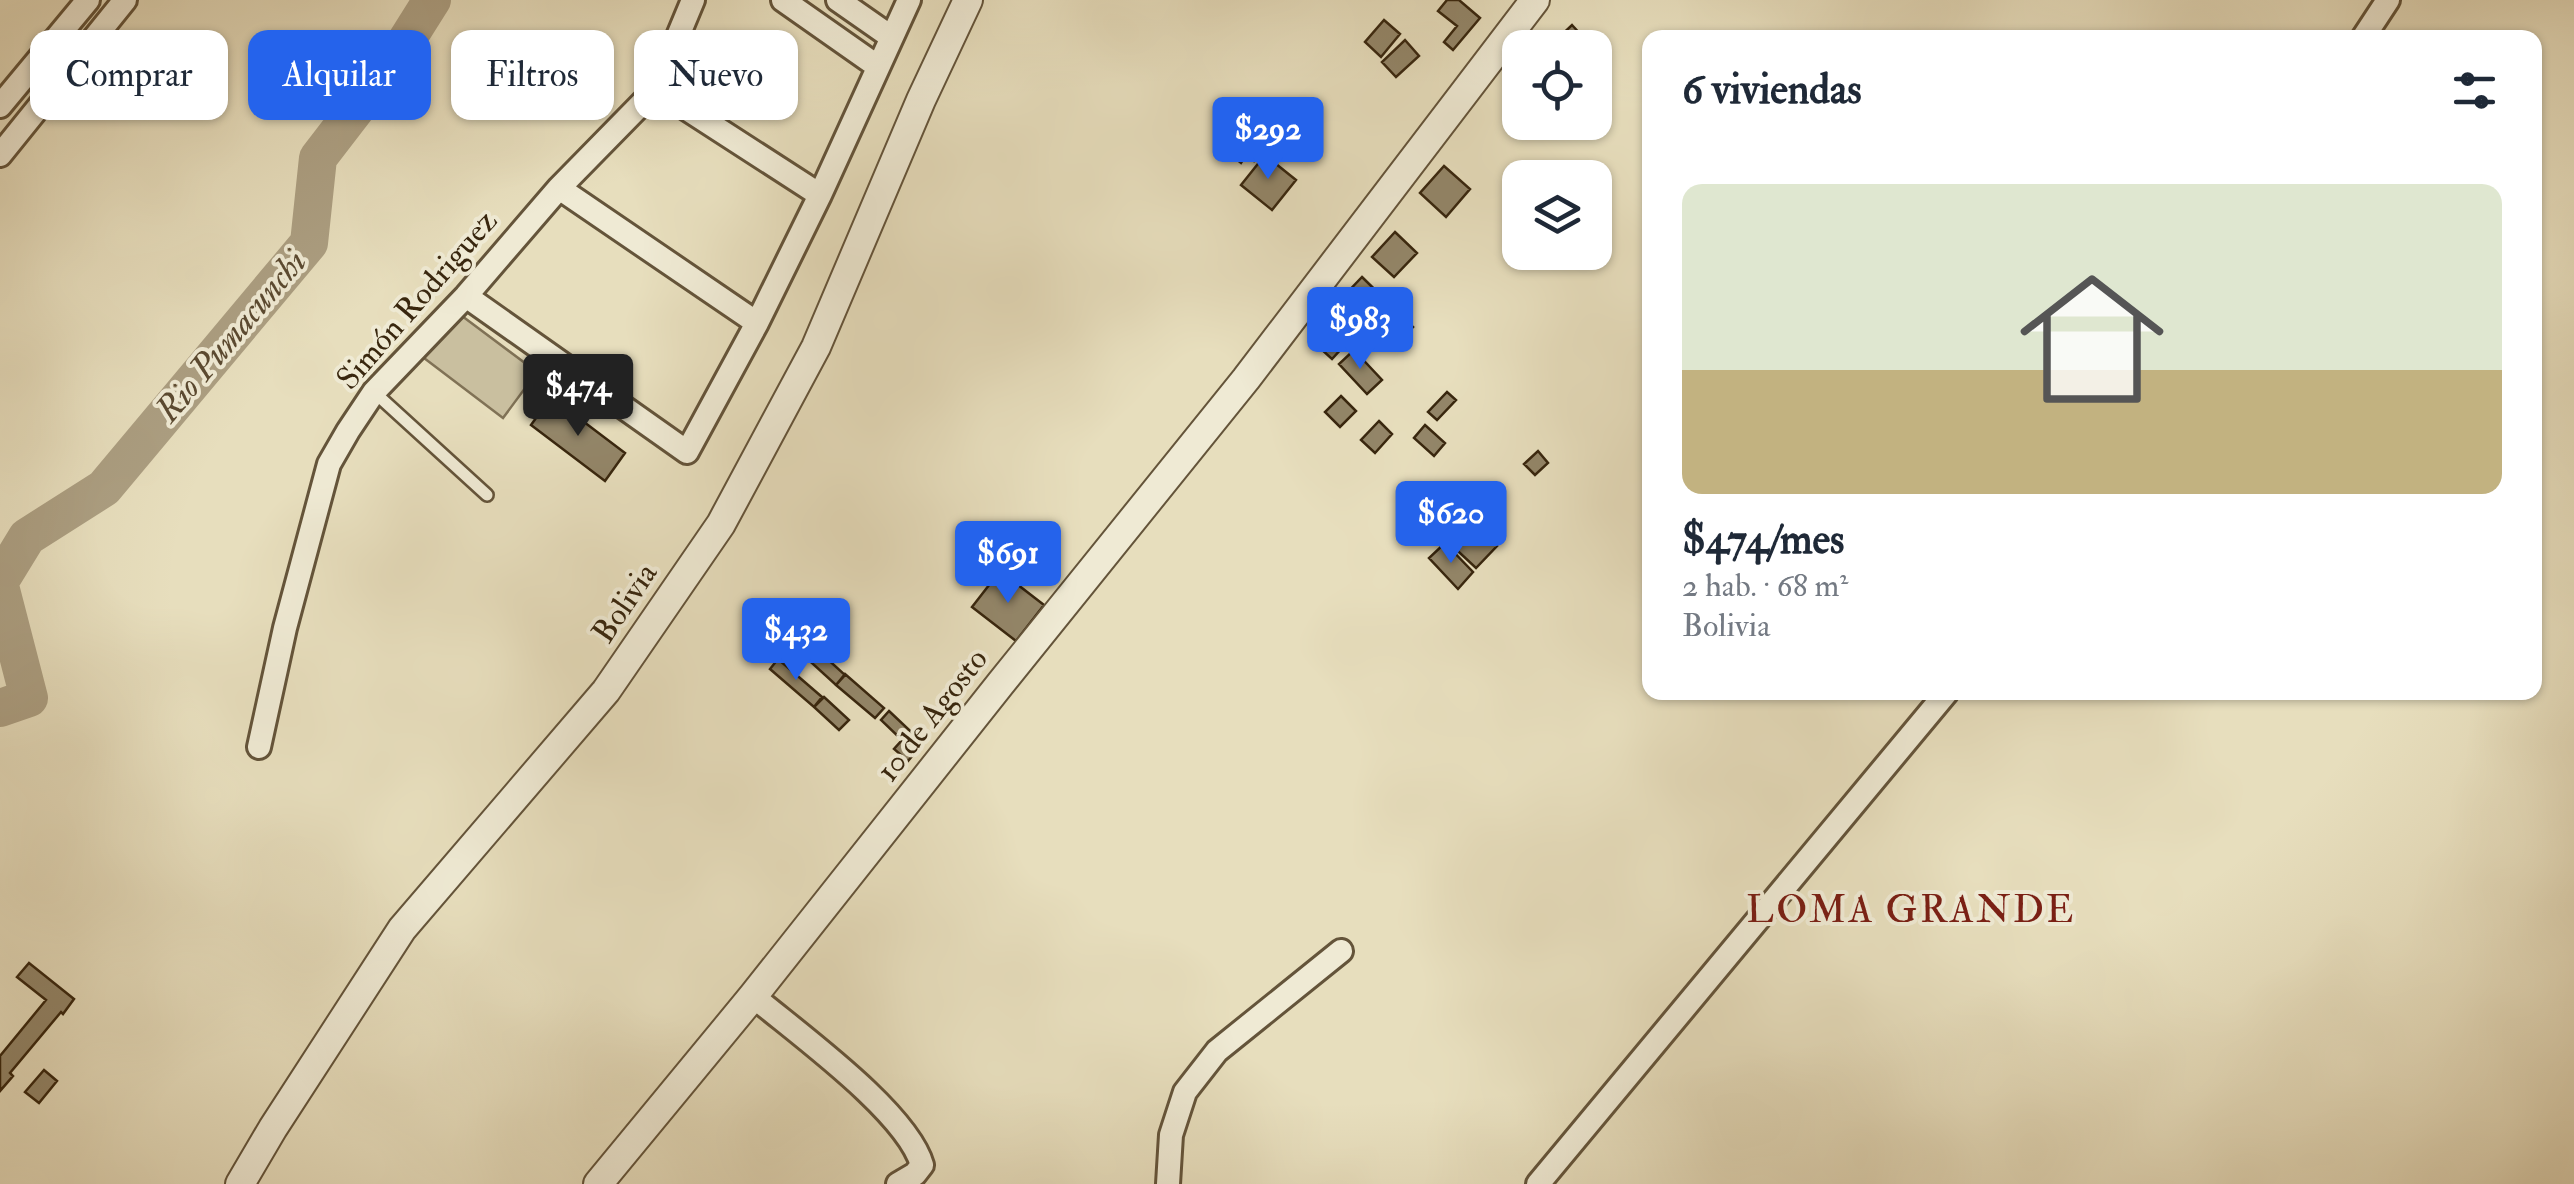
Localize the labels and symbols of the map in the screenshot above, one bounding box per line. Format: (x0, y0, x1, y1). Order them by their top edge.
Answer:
pin: $292 (1209, 97, 1327, 182)
street label: Simón Rodriguez (328, 202, 506, 398)
water label: Rio Pumacunchi (145, 241, 316, 432)
pin: $983 (1301, 287, 1419, 372)
pin: $474 (519, 354, 637, 439)
pin: $620 (1392, 481, 1510, 566)
pin: $691 (949, 521, 1067, 606)
street label: Bolivia (584, 555, 667, 651)
pin: $432 (737, 598, 855, 683)
street label: 10 de Agosto (867, 640, 997, 790)
district label: LOMA GRANDE (1746, 886, 2076, 934)

